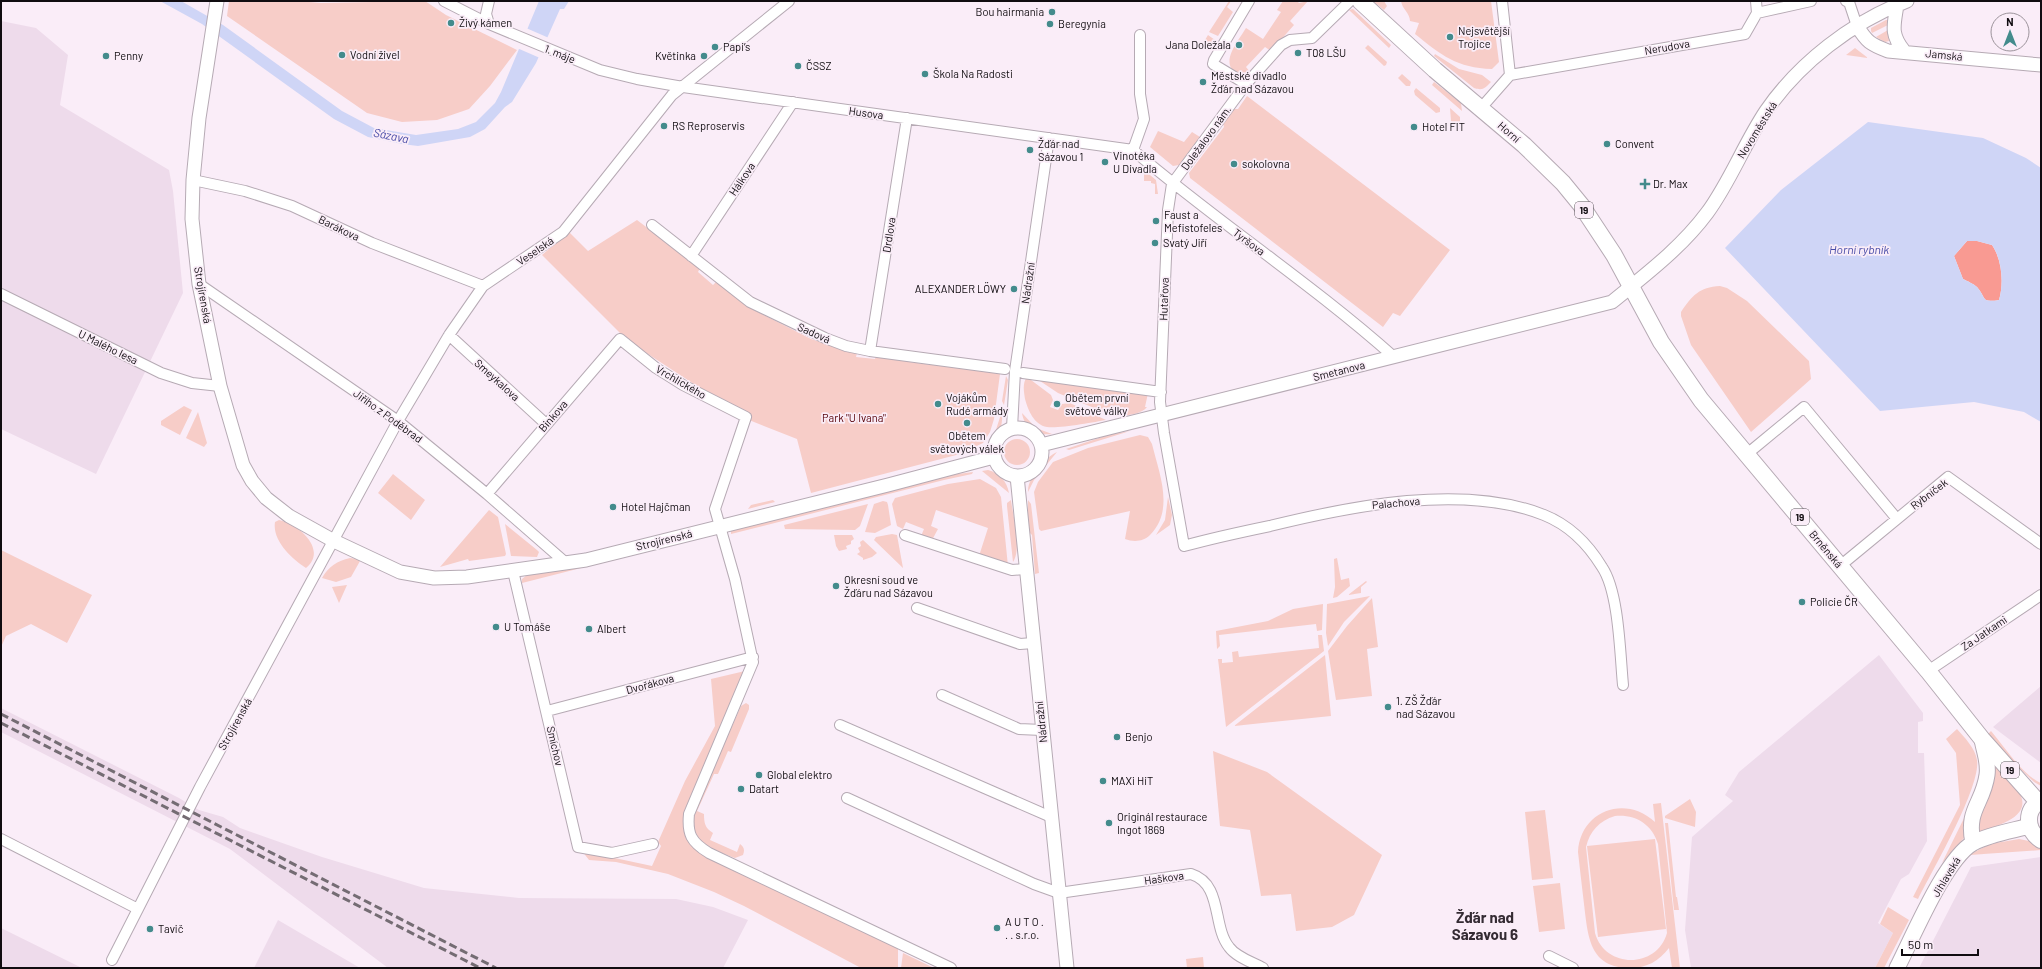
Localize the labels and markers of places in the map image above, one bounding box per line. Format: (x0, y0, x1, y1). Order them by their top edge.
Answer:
place label: Bou hairmania (976, 5, 1044, 18)
marker: Bou hairmania (1047, 7, 1057, 17)
place label: Živý kámen (459, 16, 512, 29)
place label: Beregynia (1058, 17, 1106, 30)
marker: Živý kámen (446, 18, 456, 28)
marker: Beregynia (1045, 19, 1055, 29)
place label: Nejsvětější Trojice (1458, 24, 1510, 50)
marker: Nejsvětější Trojice (1445, 32, 1455, 42)
place label: Jana Doležala (1165, 38, 1231, 51)
place label: Papi’s (723, 40, 750, 53)
marker: Jana Doležala (1234, 40, 1244, 50)
marker: Papi’s (710, 42, 720, 52)
place label: T08 LŠU (1306, 46, 1346, 59)
place label: Vodní živel (350, 48, 400, 61)
marker: T08 LŠU (1293, 48, 1303, 58)
place label: Penny (114, 49, 143, 62)
place label: Květinka (655, 49, 696, 62)
marker: Vodní živel (337, 50, 347, 60)
marker: Penny (101, 51, 111, 61)
marker: Květinka (699, 51, 709, 61)
place label: ČSSZ (806, 59, 832, 72)
marker: ČSSZ (793, 61, 803, 71)
place label: Škola Na Radosti (933, 67, 1013, 80)
marker: Škola Na Radosti (920, 69, 930, 79)
place label: Městské divadlo Žďár nad Sázavou (1211, 69, 1294, 95)
marker: Městské divadlo Žďár nad Sázavou (1198, 77, 1208, 87)
place label: RS Reproservis (672, 119, 745, 132)
place label: Hotel FIT (1422, 120, 1465, 133)
marker: RS Reproservis (659, 121, 669, 131)
marker: Hotel FIT (1409, 122, 1419, 132)
place label: Žďár nad Sázavou 1 (1038, 137, 1083, 163)
place label: Convent (1615, 137, 1654, 150)
marker: Convent (1602, 139, 1612, 149)
marker: Žďár nad Sázavou 1 (1025, 145, 1035, 155)
place label: Vinotéka U Divadla (1113, 149, 1157, 175)
marker: Vinotéka U Divadla (1100, 157, 1110, 167)
place label: sokolovna (1242, 157, 1290, 170)
marker: sokolovna (1229, 159, 1239, 169)
place label: Dr. Max (1653, 177, 1687, 190)
marker: Dr. Max (1640, 179, 1650, 189)
place label: Faust a Mefistofeles (1164, 208, 1222, 234)
marker: Faust a Mefistofeles (1151, 216, 1161, 226)
place label: Svatý Jiří (1163, 236, 1208, 249)
marker: Svatý Jiří (1150, 238, 1160, 248)
place label: ALEXANDER LÖWY (915, 281, 1006, 295)
marker: ALEXANDER LÖWY (1009, 284, 1019, 294)
place label: Vojákům Rudé armády (946, 391, 1008, 417)
place label: Obětem první světové války (1065, 391, 1129, 417)
marker: Vojákům Rudé armády (933, 399, 943, 409)
marker: Obětem první světové války (1052, 399, 1062, 409)
marker: Obětem světových válek (962, 418, 972, 428)
place label: Obětem světových válek (930, 429, 1004, 455)
place label: Hotel Hajčman (621, 500, 691, 513)
marker: Hotel Hajčman (608, 502, 618, 512)
place label: Okresní soud ve Žďáru nad Sázavou (844, 573, 933, 599)
marker: Okresní soud ve Žďáru nad Sázavou (831, 581, 841, 591)
place label: Policie ČR (1810, 595, 1858, 608)
marker: Policie ČR (1797, 597, 1807, 607)
place label: U Tomáše (504, 620, 551, 633)
marker: U Tomáše (491, 622, 501, 632)
place label: Albert (597, 622, 626, 635)
marker: Albert (584, 624, 594, 634)
place label: 1. ZŠ Žďár nad Sázavou (1396, 694, 1455, 720)
marker: 1. ZŠ Žďár nad Sázavou (1383, 702, 1393, 712)
place label: Benjo (1125, 730, 1152, 743)
marker: Benjo (1112, 732, 1122, 742)
place label: Global elektro (767, 768, 832, 781)
marker: Global elektro (754, 770, 764, 780)
place label: MAXi HiT (1111, 774, 1153, 787)
marker: MAXi HiT (1098, 776, 1108, 786)
place label: Datart (749, 782, 779, 795)
marker: Datart (736, 784, 746, 794)
place label: Originál restaurace Ingot 1869 (1117, 810, 1207, 836)
marker: Originál restaurace Ingot 1869 (1104, 818, 1114, 828)
place label: A U T O . . . s.r.o. (1005, 915, 1044, 941)
place label: Tavič (158, 922, 184, 935)
marker: A U T O . . . s.r.o. (992, 923, 1002, 933)
marker: Tavič (145, 924, 155, 934)

